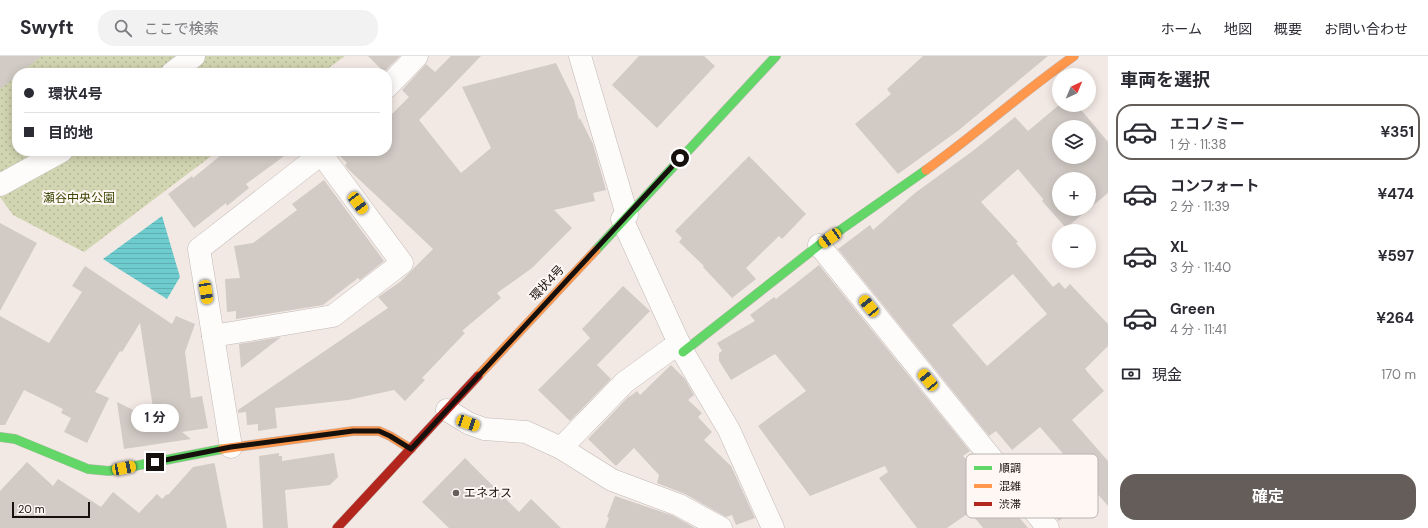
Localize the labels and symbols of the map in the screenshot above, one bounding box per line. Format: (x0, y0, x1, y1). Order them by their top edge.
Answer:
north arrow (1052, 68, 1096, 112)
route start (671, 149, 689, 167)
park label: 瀬谷中央公園 (43, 190, 115, 206)
car (346, 190, 370, 216)
car (817, 226, 843, 250)
street label: 環状4号 (526, 262, 568, 304)
car (198, 279, 214, 305)
car (857, 293, 881, 319)
car (916, 367, 940, 393)
callout: 1 分 (131, 404, 179, 432)
car (455, 413, 481, 433)
route end (146, 453, 164, 471)
legend (966, 454, 1098, 518)
car (111, 460, 137, 476)
text: 順調 (999, 461, 1021, 475)
text: 混雑 (999, 479, 1021, 493)
place label: エネオス (464, 485, 512, 501)
marker: エネオス (451, 488, 461, 498)
text: 渋滞 (999, 497, 1021, 511)
scale bar (12, 500, 90, 519)

